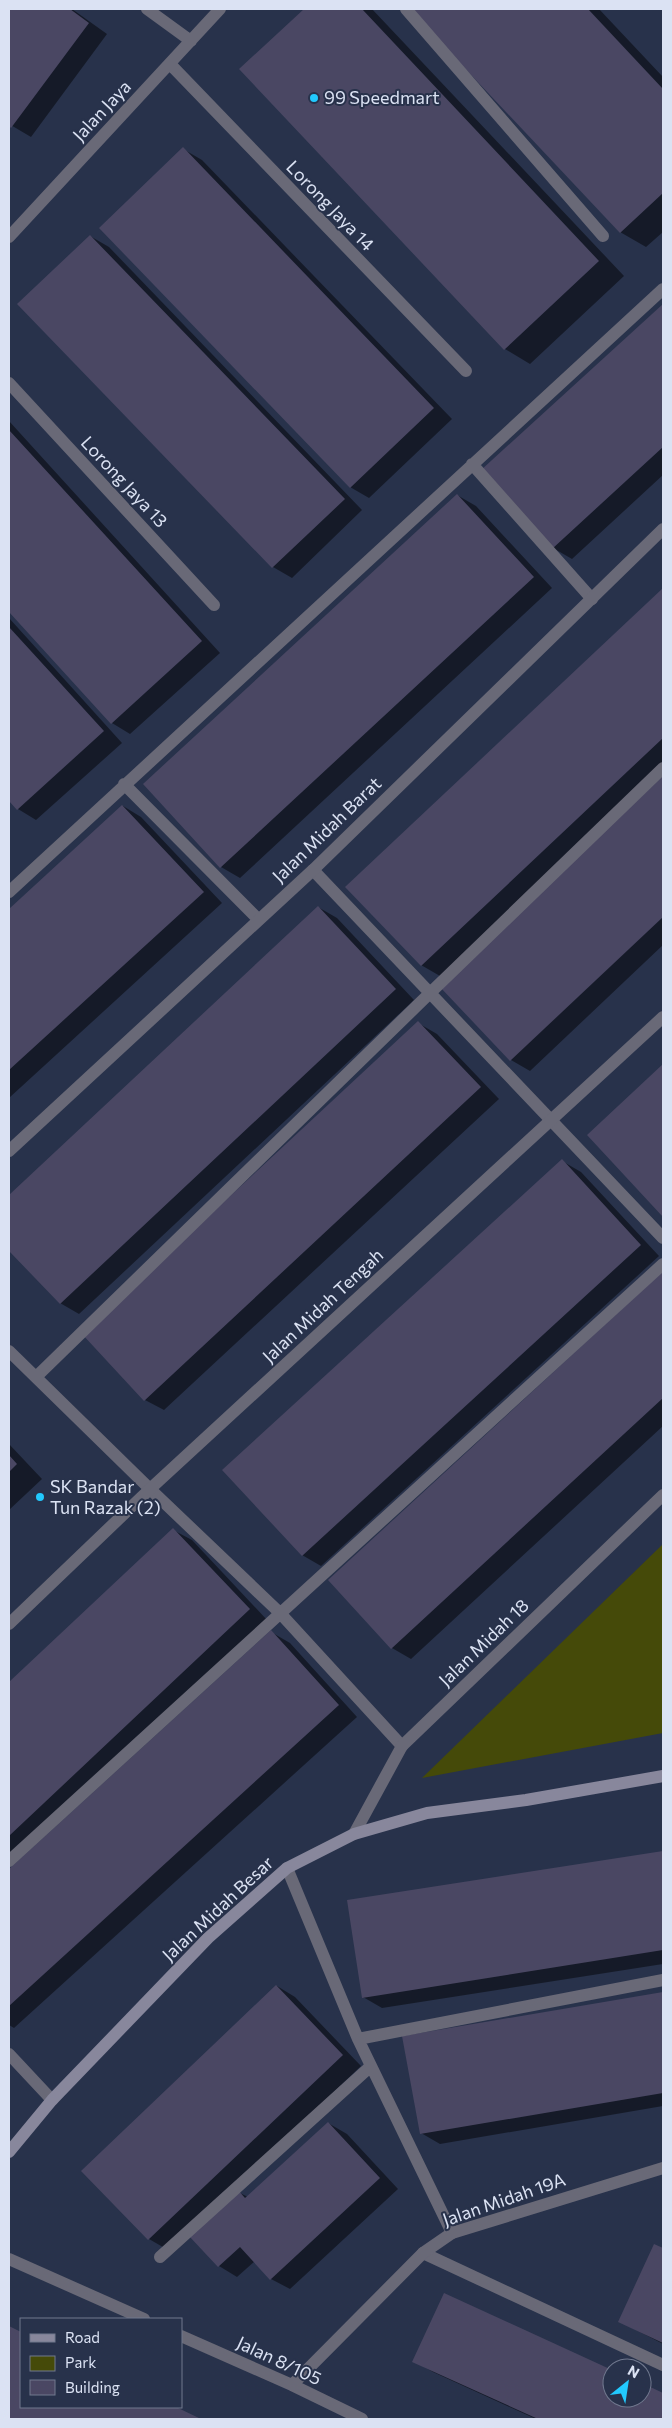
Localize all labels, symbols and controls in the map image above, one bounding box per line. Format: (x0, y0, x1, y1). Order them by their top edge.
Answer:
street label: Jalan Jaya (68, 75, 135, 145)
place label: 99 Speedmart (324, 86, 440, 108)
marker: 99 Speedmart (308, 92, 320, 104)
street label: Lorong Jaya 14 (282, 156, 379, 255)
street label: Lorong Jaya 13 (77, 431, 173, 531)
street label: Jalan Midah Barat (267, 772, 385, 887)
street label: Jalan Midah Tengah (257, 1244, 387, 1367)
place label: SK Bandar Tun Razak (2) (50, 1475, 161, 1518)
marker: SK Bandar Tun Razak (2) (34, 1491, 46, 1503)
street label: Jalan Midah 18 (434, 1594, 533, 1691)
street label: Jalan Midah Besar (157, 1851, 277, 1965)
street label: Jalan Midah 19A (439, 2168, 568, 2230)
legend (20, 2318, 182, 2408)
text: Road (65, 2328, 100, 2346)
street label: Jalan 8/105 (234, 2331, 325, 2389)
text: Park (65, 2353, 96, 2371)
north arrow (602, 2358, 652, 2408)
text: N (625, 2361, 643, 2381)
text: Building (65, 2378, 120, 2396)

